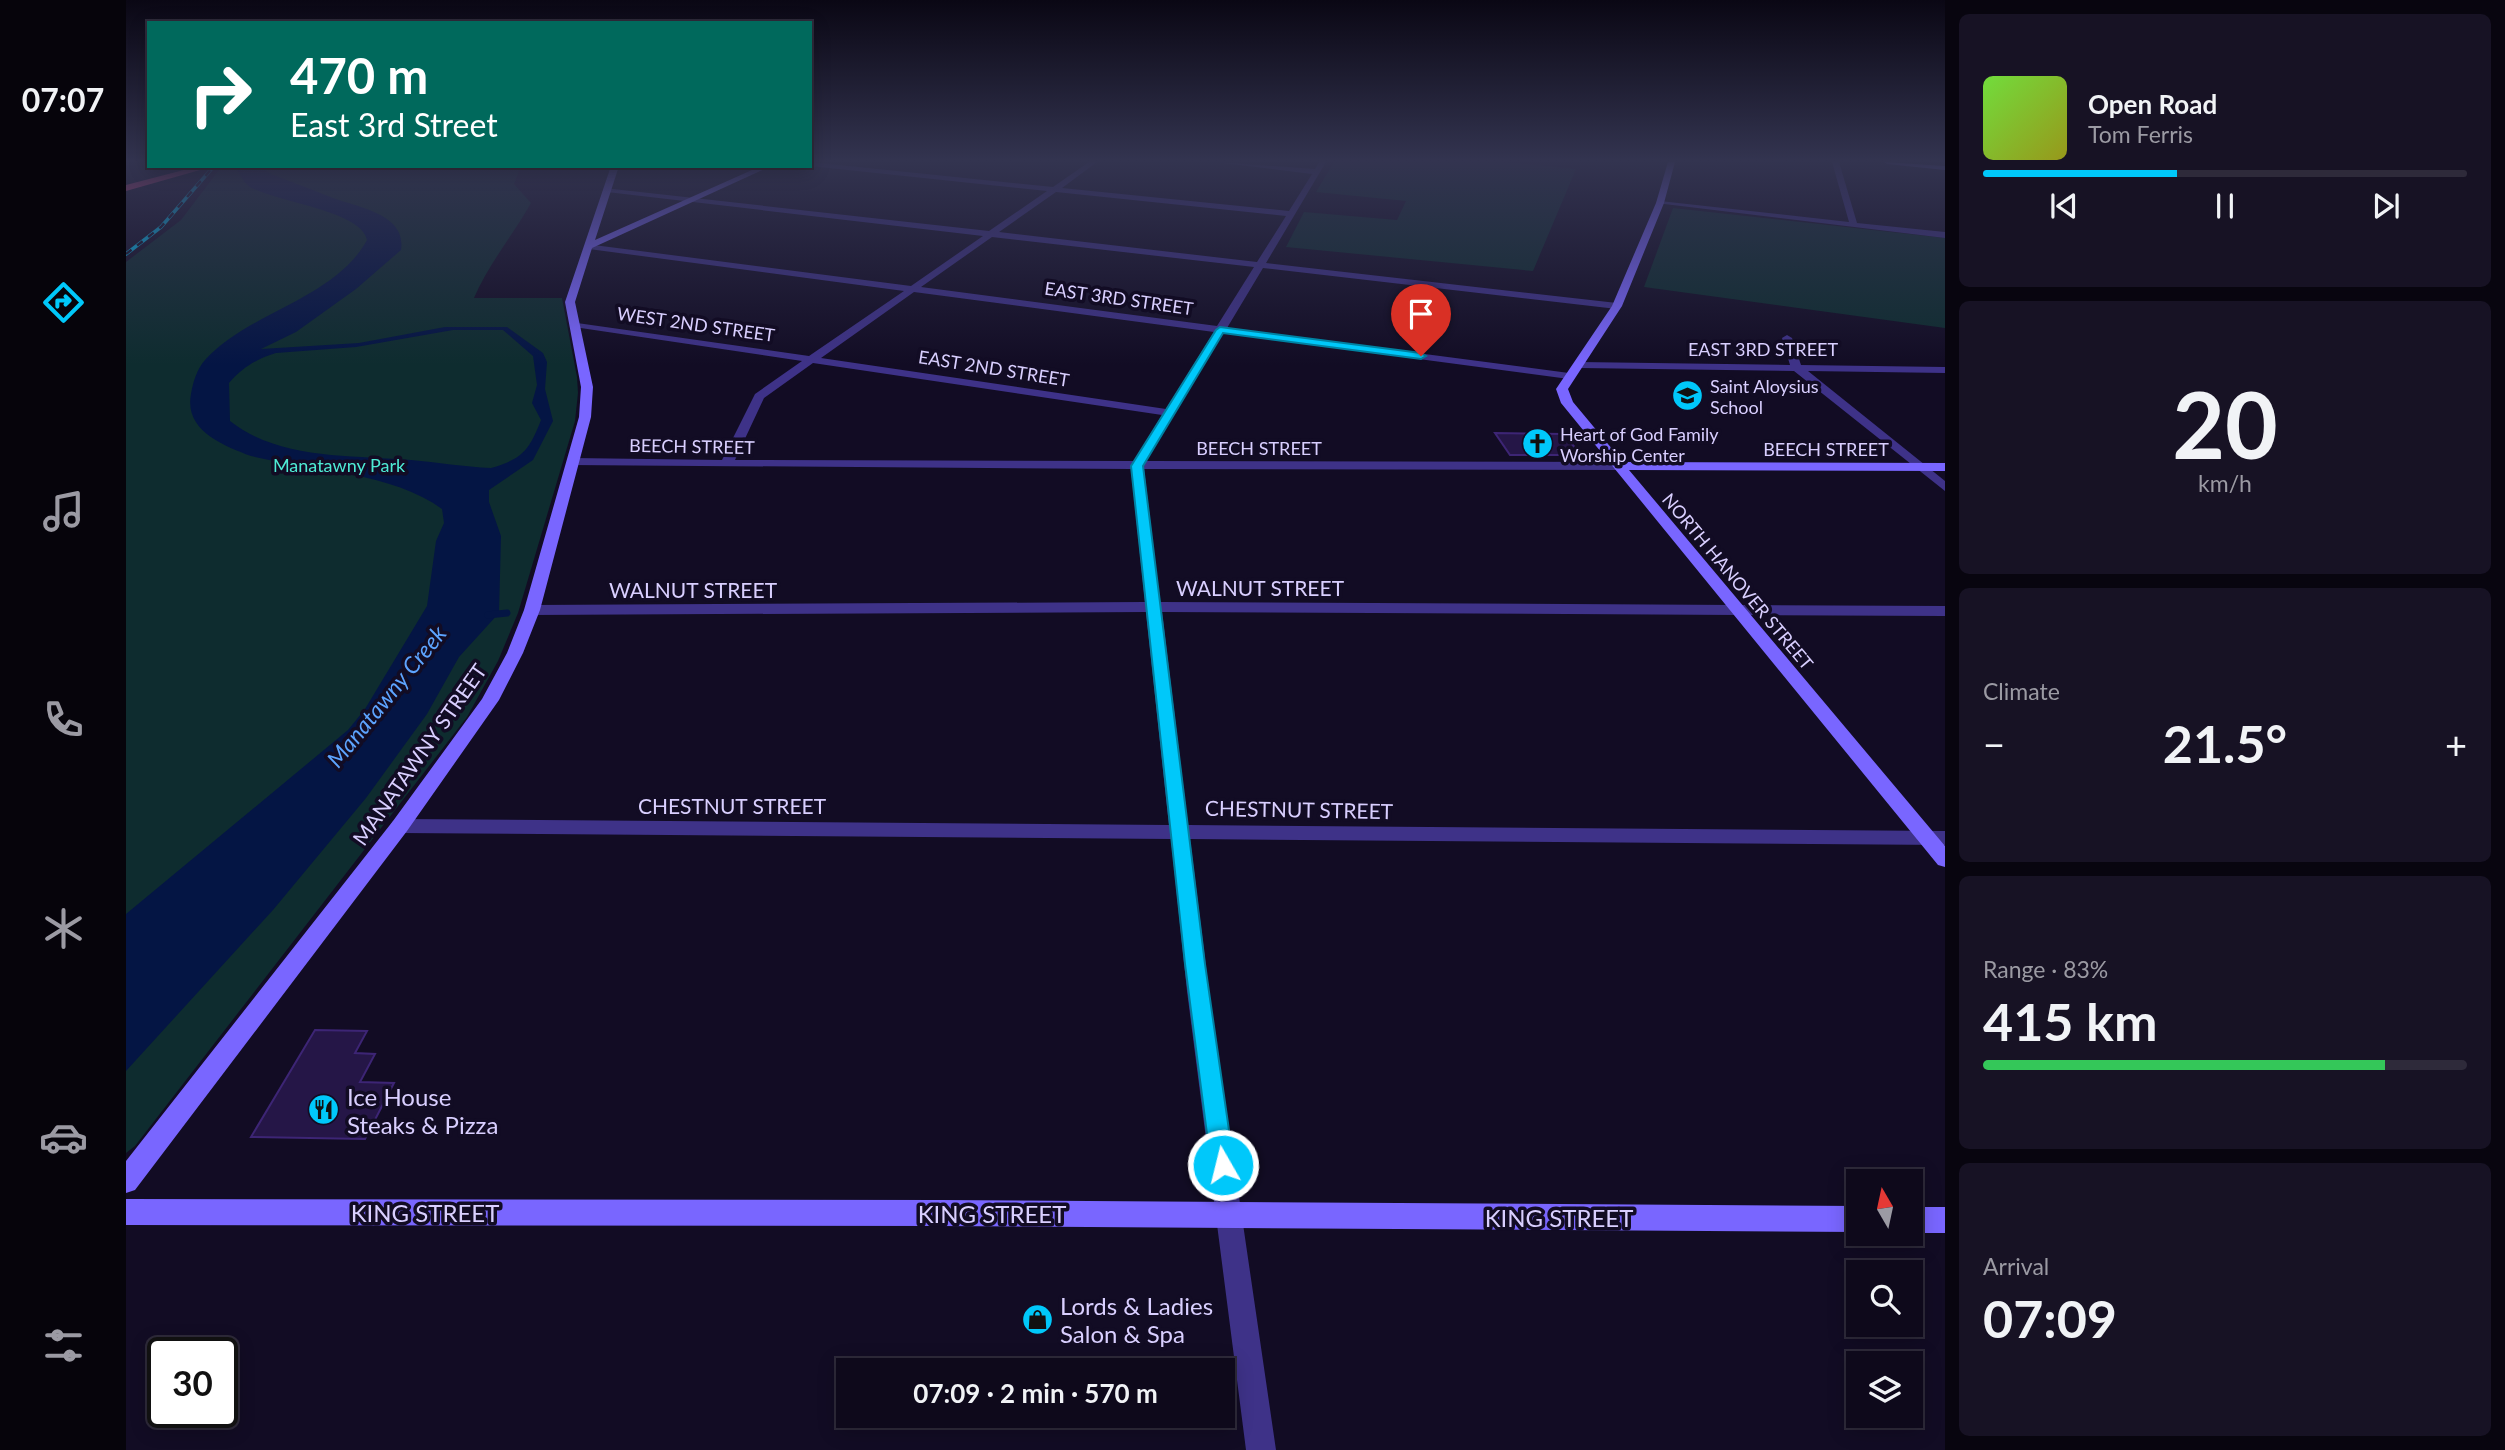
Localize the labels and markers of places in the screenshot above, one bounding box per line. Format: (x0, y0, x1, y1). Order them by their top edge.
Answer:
pin (1391, 284, 1451, 356)
place label: Saint Aloysius School (1710, 375, 1819, 418)
school or university icon: Saint Aloysius School (1670, 379, 1704, 413)
place label: Heart of God Family Worship Center (1560, 423, 1719, 466)
church icon: Heart of God Family Worship Center (1520, 427, 1554, 461)
place label: Ice House Steaks & Pizza (347, 1082, 498, 1139)
restaurant icon: Ice House Steaks & Pizza (307, 1093, 341, 1127)
place label: Lords & Ladies Salon & Spa (1060, 1291, 1213, 1348)
shop icon: Lords & Ladies Salon & Spa (1020, 1302, 1054, 1336)

